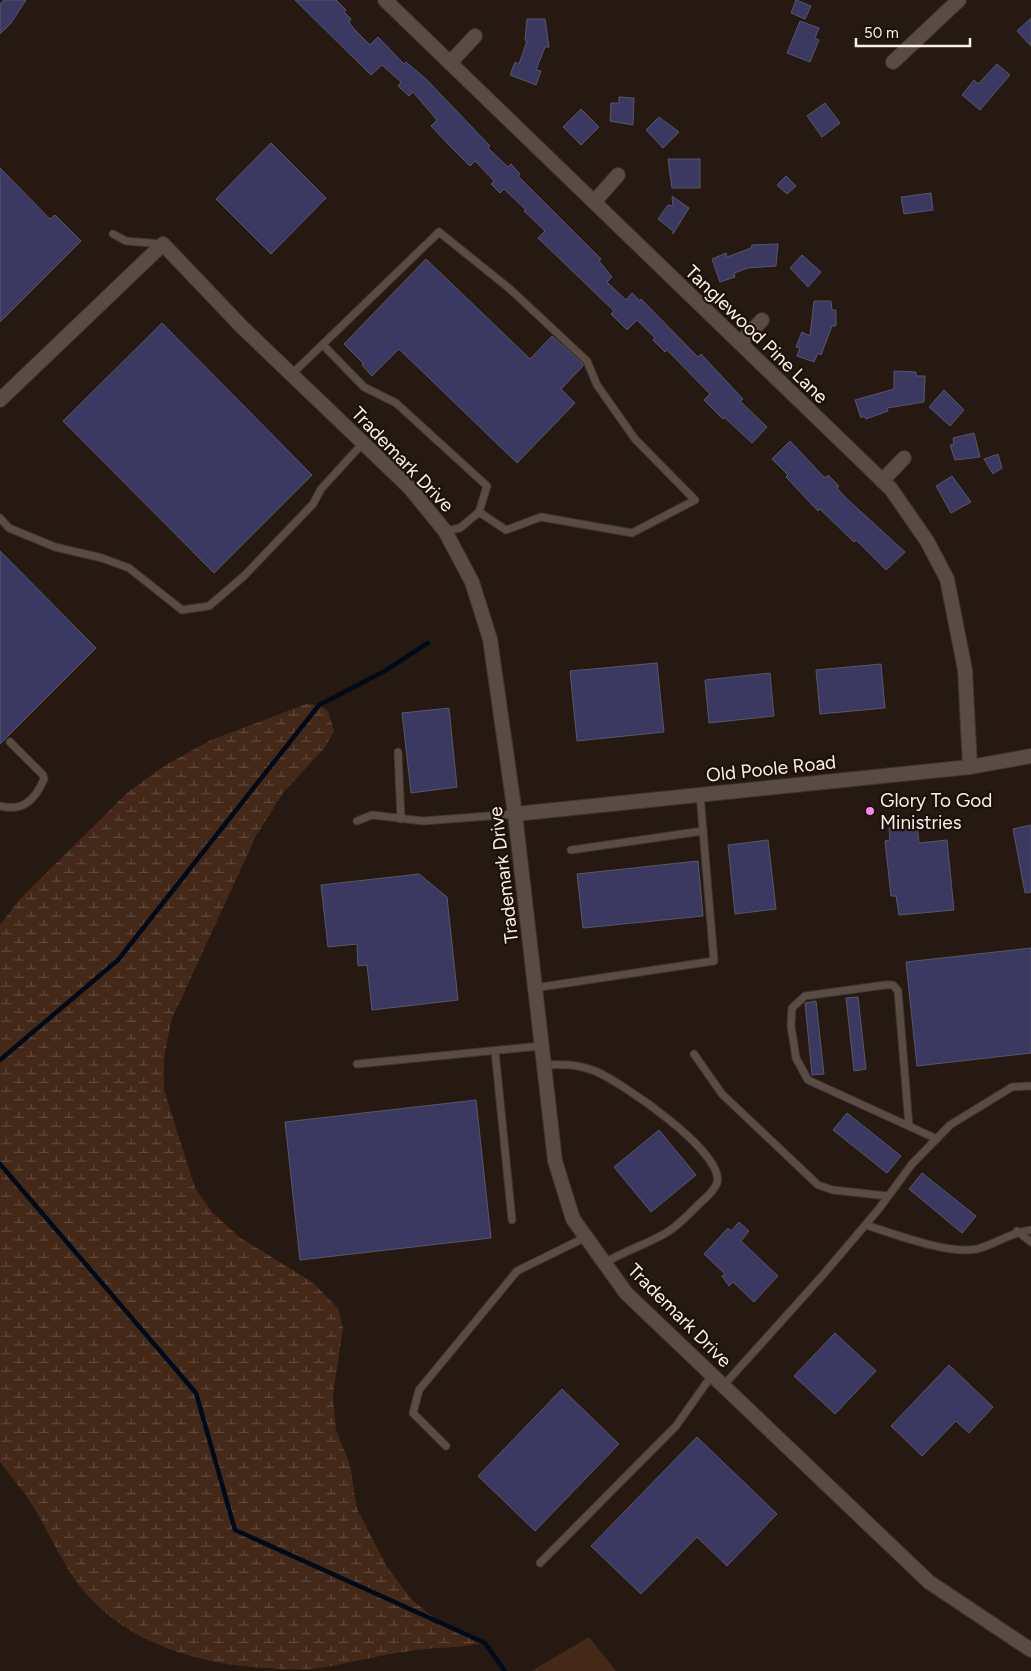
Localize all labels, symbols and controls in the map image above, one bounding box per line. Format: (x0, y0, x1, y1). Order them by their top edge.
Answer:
scale bar (856, 15, 970, 47)
text: 50 m (864, 24, 899, 42)
street label: Tanglewood Pine Lane (681, 260, 833, 408)
street label: Trademark Drive (347, 402, 459, 517)
street label: Old Poole Road (705, 750, 837, 787)
place label: Glory To God Ministries (880, 789, 992, 834)
street label: Trademark Drive (484, 805, 523, 945)
marker: Glory To God Ministries (864, 805, 876, 817)
street label: Trademark Drive (623, 1259, 736, 1372)

